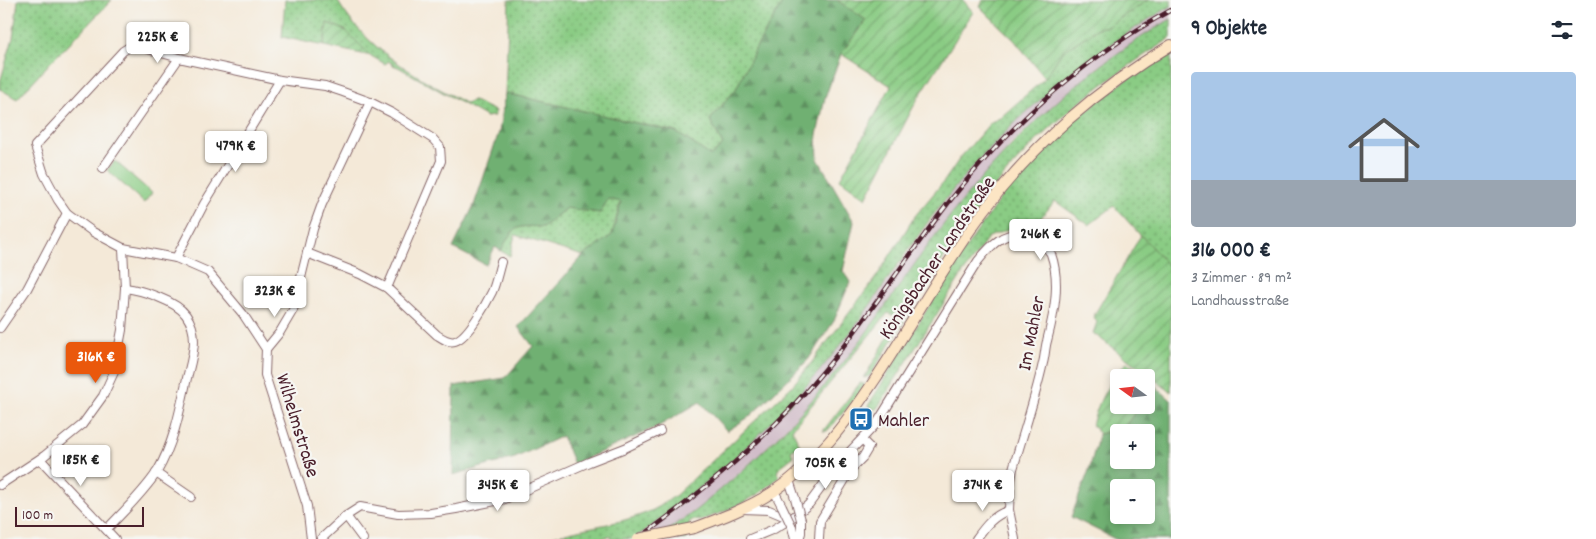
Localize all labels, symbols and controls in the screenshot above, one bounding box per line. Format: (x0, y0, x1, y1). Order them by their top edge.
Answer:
text: 9 Objekte (1191, 15, 1267, 45)
icon: filters (1548, 16, 1576, 44)
pin: 225K € (117, 22, 199, 64)
text: 225K € (137, 26, 179, 49)
icon: home (1339, 105, 1429, 195)
pin: 479K € (195, 130, 277, 173)
text: 479K € (216, 135, 256, 158)
street label: Königsbacher Landstraße (873, 171, 1004, 346)
pin: 246K € (1000, 218, 1082, 261)
text: 246K € (1020, 223, 1062, 246)
text: 316 000 € (1191, 237, 1271, 267)
text: 3 Zimmer · 89 m² (1191, 267, 1292, 290)
pin: 323K € (234, 276, 316, 318)
text: 323K € (254, 280, 296, 303)
text: Landhausstraße (1191, 290, 1289, 313)
street label: Im Mahler (1012, 293, 1054, 373)
pin: 316K € (55, 342, 137, 384)
text: 316K € (77, 346, 115, 369)
north arrow (1110, 369, 1155, 414)
map controls (1110, 369, 1155, 524)
street label: Wilhelmstraße (267, 370, 325, 481)
bus stop icon: Mahler (848, 406, 874, 432)
place label: Mahler (878, 408, 930, 436)
button: + (1110, 424, 1155, 469)
pin: 185K € (40, 444, 122, 487)
pin: 705K € (785, 448, 867, 490)
text: 185K € (62, 449, 100, 472)
text: 705K € (805, 452, 847, 475)
pin: 345K € (457, 470, 539, 512)
pin: 374K € (942, 470, 1024, 512)
text: 345K € (477, 474, 519, 497)
text: 374K € (963, 474, 1003, 497)
button: − (1110, 479, 1155, 524)
scale bar (15, 504, 144, 527)
text: 100 m (22, 506, 53, 526)

